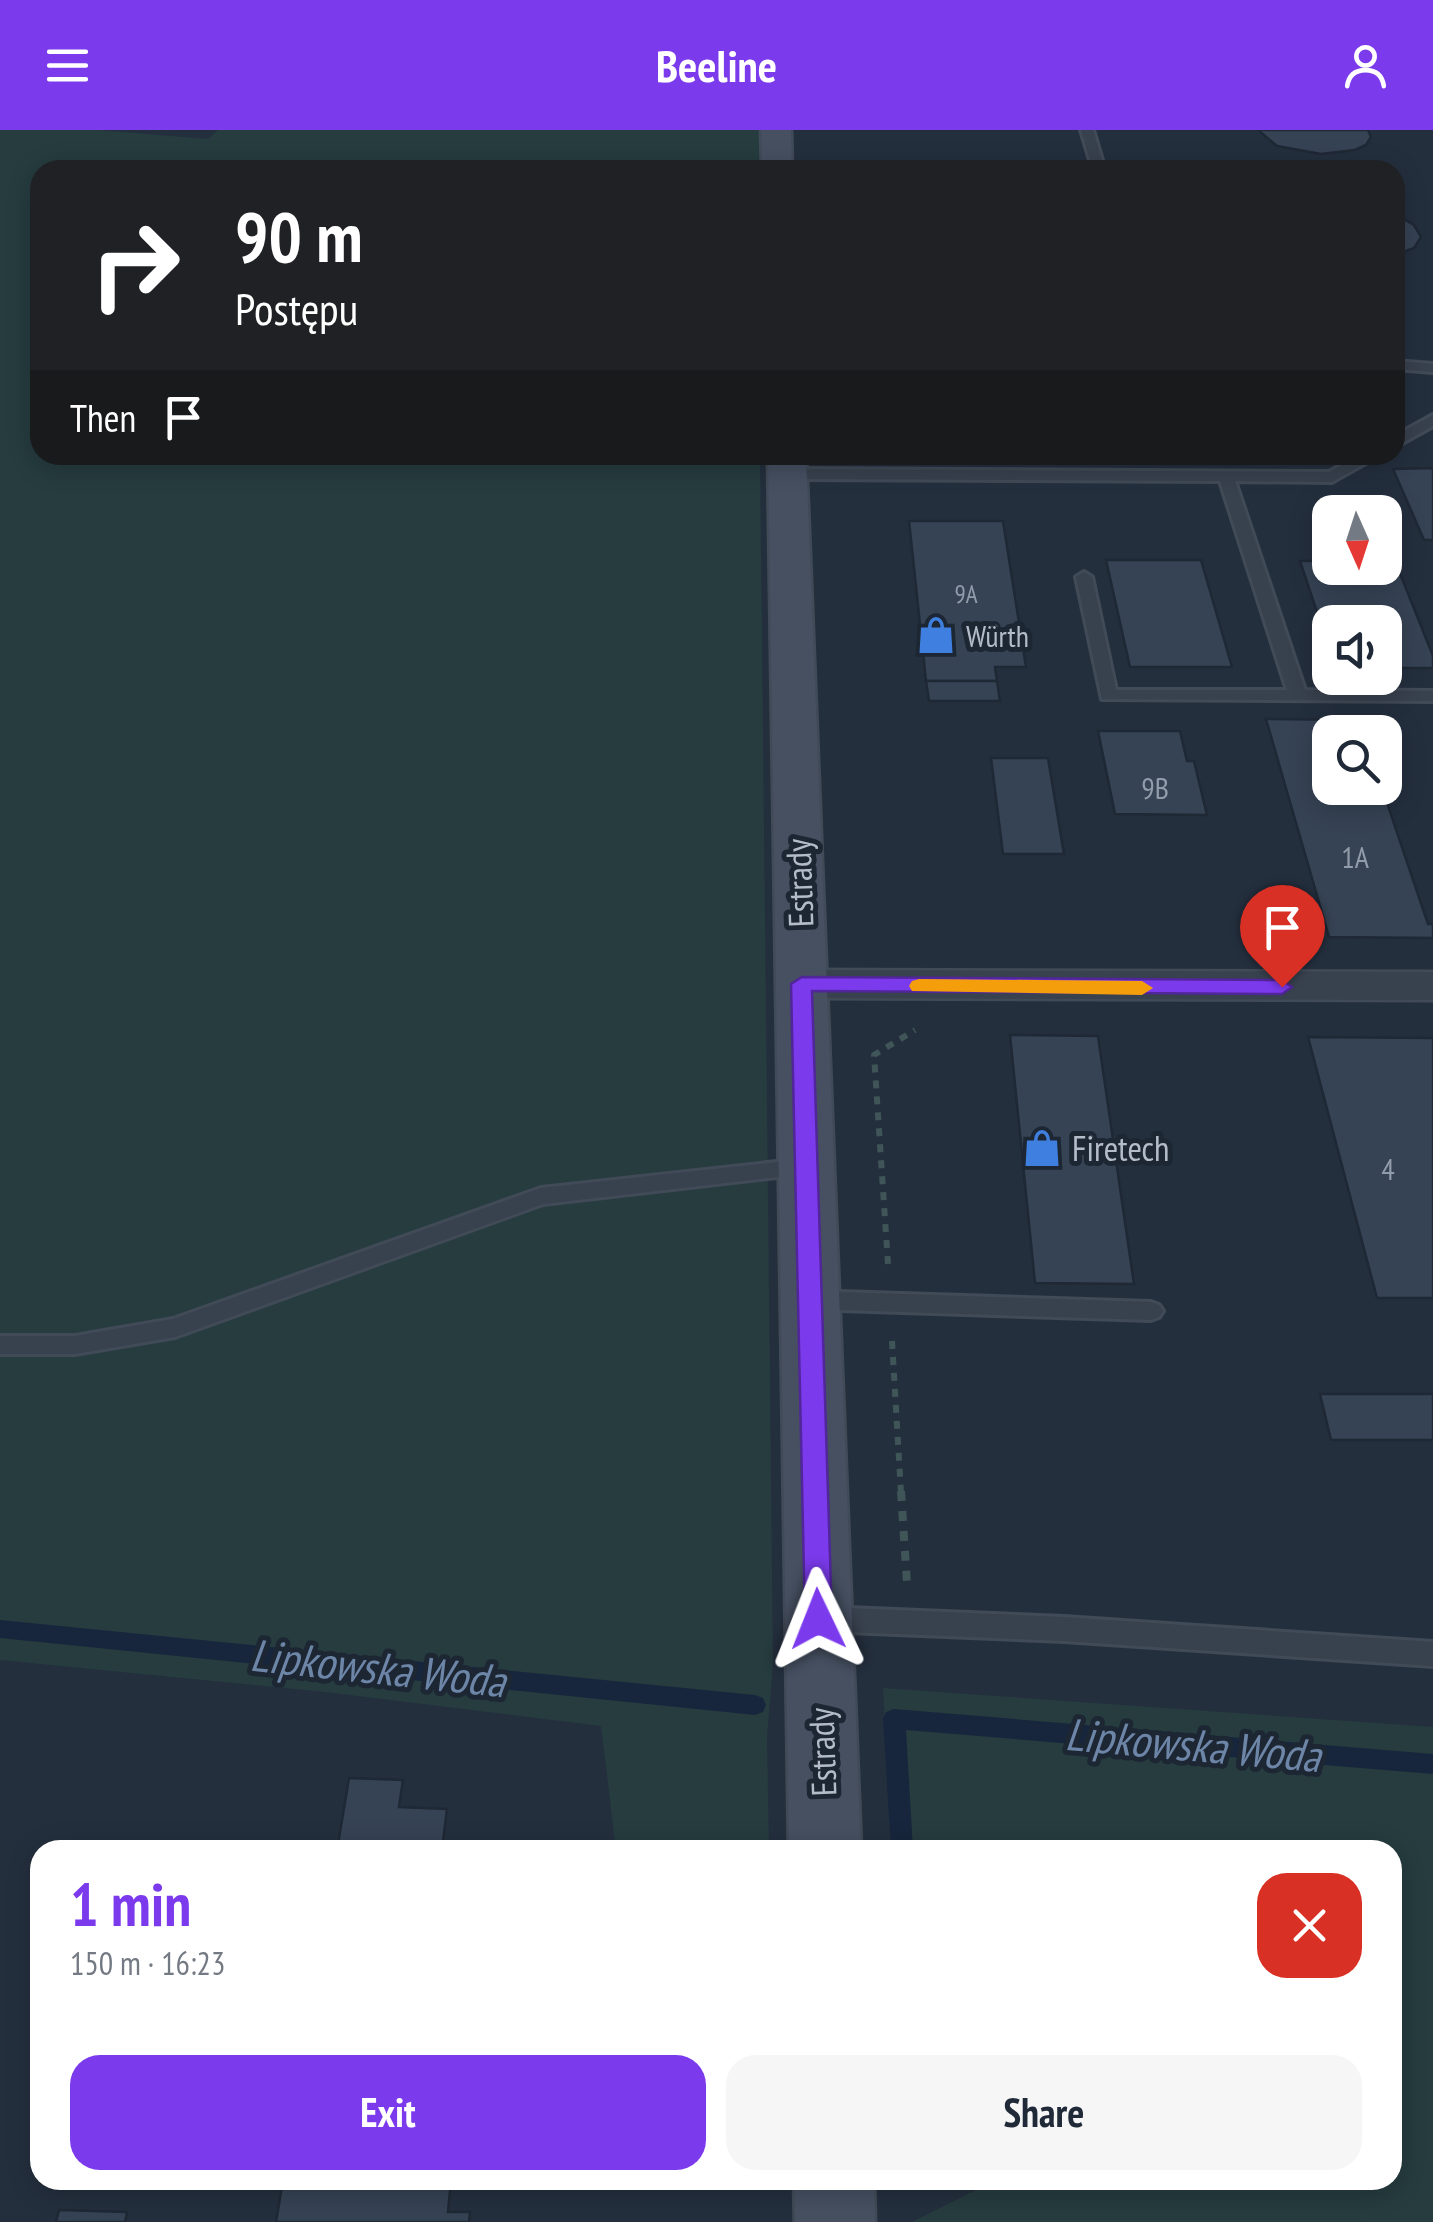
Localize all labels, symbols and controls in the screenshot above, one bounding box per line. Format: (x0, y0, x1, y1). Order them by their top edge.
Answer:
text: Beeline (656, 36, 777, 94)
icon: menu (40, 38, 95, 93)
icon: person (1338, 38, 1393, 93)
text: 90 m (235, 191, 363, 281)
icon: right (70, 200, 200, 330)
text: Postępu (235, 279, 358, 337)
icon: arrive (156, 390, 211, 445)
text: Then (70, 393, 136, 442)
north arrow (1312, 495, 1402, 585)
map controls (1312, 495, 1402, 805)
house number: 9A (954, 578, 978, 610)
button: sound (1312, 605, 1402, 695)
shop icon: Würth (915, 614, 957, 656)
place label: Würth (966, 616, 1029, 655)
button: search (1312, 715, 1402, 805)
house number: 9B (1141, 768, 1169, 807)
street label: Estrady (774, 837, 824, 928)
house number: 1A (1341, 837, 1370, 876)
pin (1240, 885, 1325, 988)
icon: arrive (1255, 900, 1310, 955)
place label: Firetech (1072, 1125, 1169, 1171)
shop icon: Firetech (1021, 1127, 1063, 1169)
house number: 4 (1381, 1149, 1395, 1188)
position arrow (766, 1567, 870, 1671)
water label: Lipkowska Woda (248, 1625, 510, 1709)
water label: Lipkowska Woda (1063, 1704, 1325, 1784)
street label: Estrady (797, 1706, 847, 1797)
text: 1 min (70, 1865, 191, 1943)
button: close (1257, 1873, 1362, 1978)
text: 150 m · 16:23 (70, 1942, 225, 1984)
button: Exit (70, 2055, 706, 2170)
button: Share (726, 2055, 1362, 2170)

